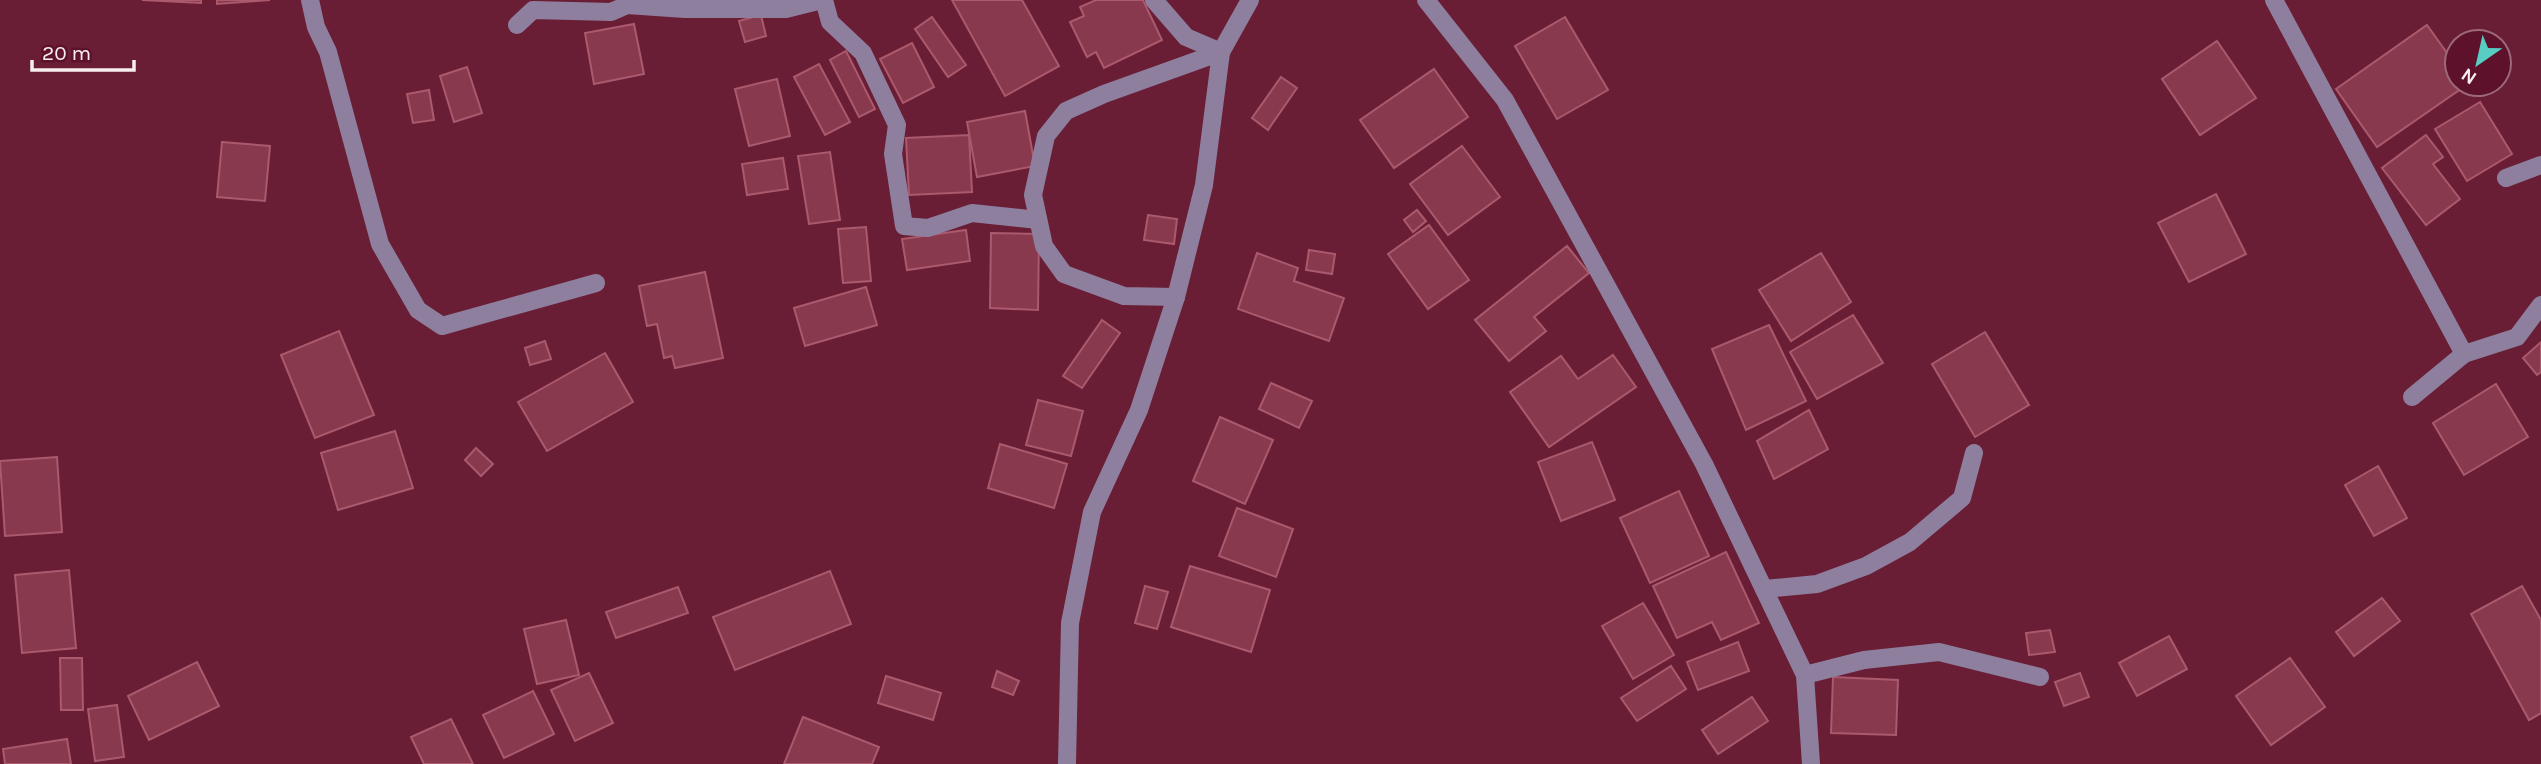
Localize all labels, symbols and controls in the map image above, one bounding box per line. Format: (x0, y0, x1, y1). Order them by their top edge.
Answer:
scale bar (32, 28, 133, 72)
north arrow (2443, 28, 2513, 98)
text: 20 m (42, 41, 91, 65)
text: N (2457, 63, 2481, 89)

